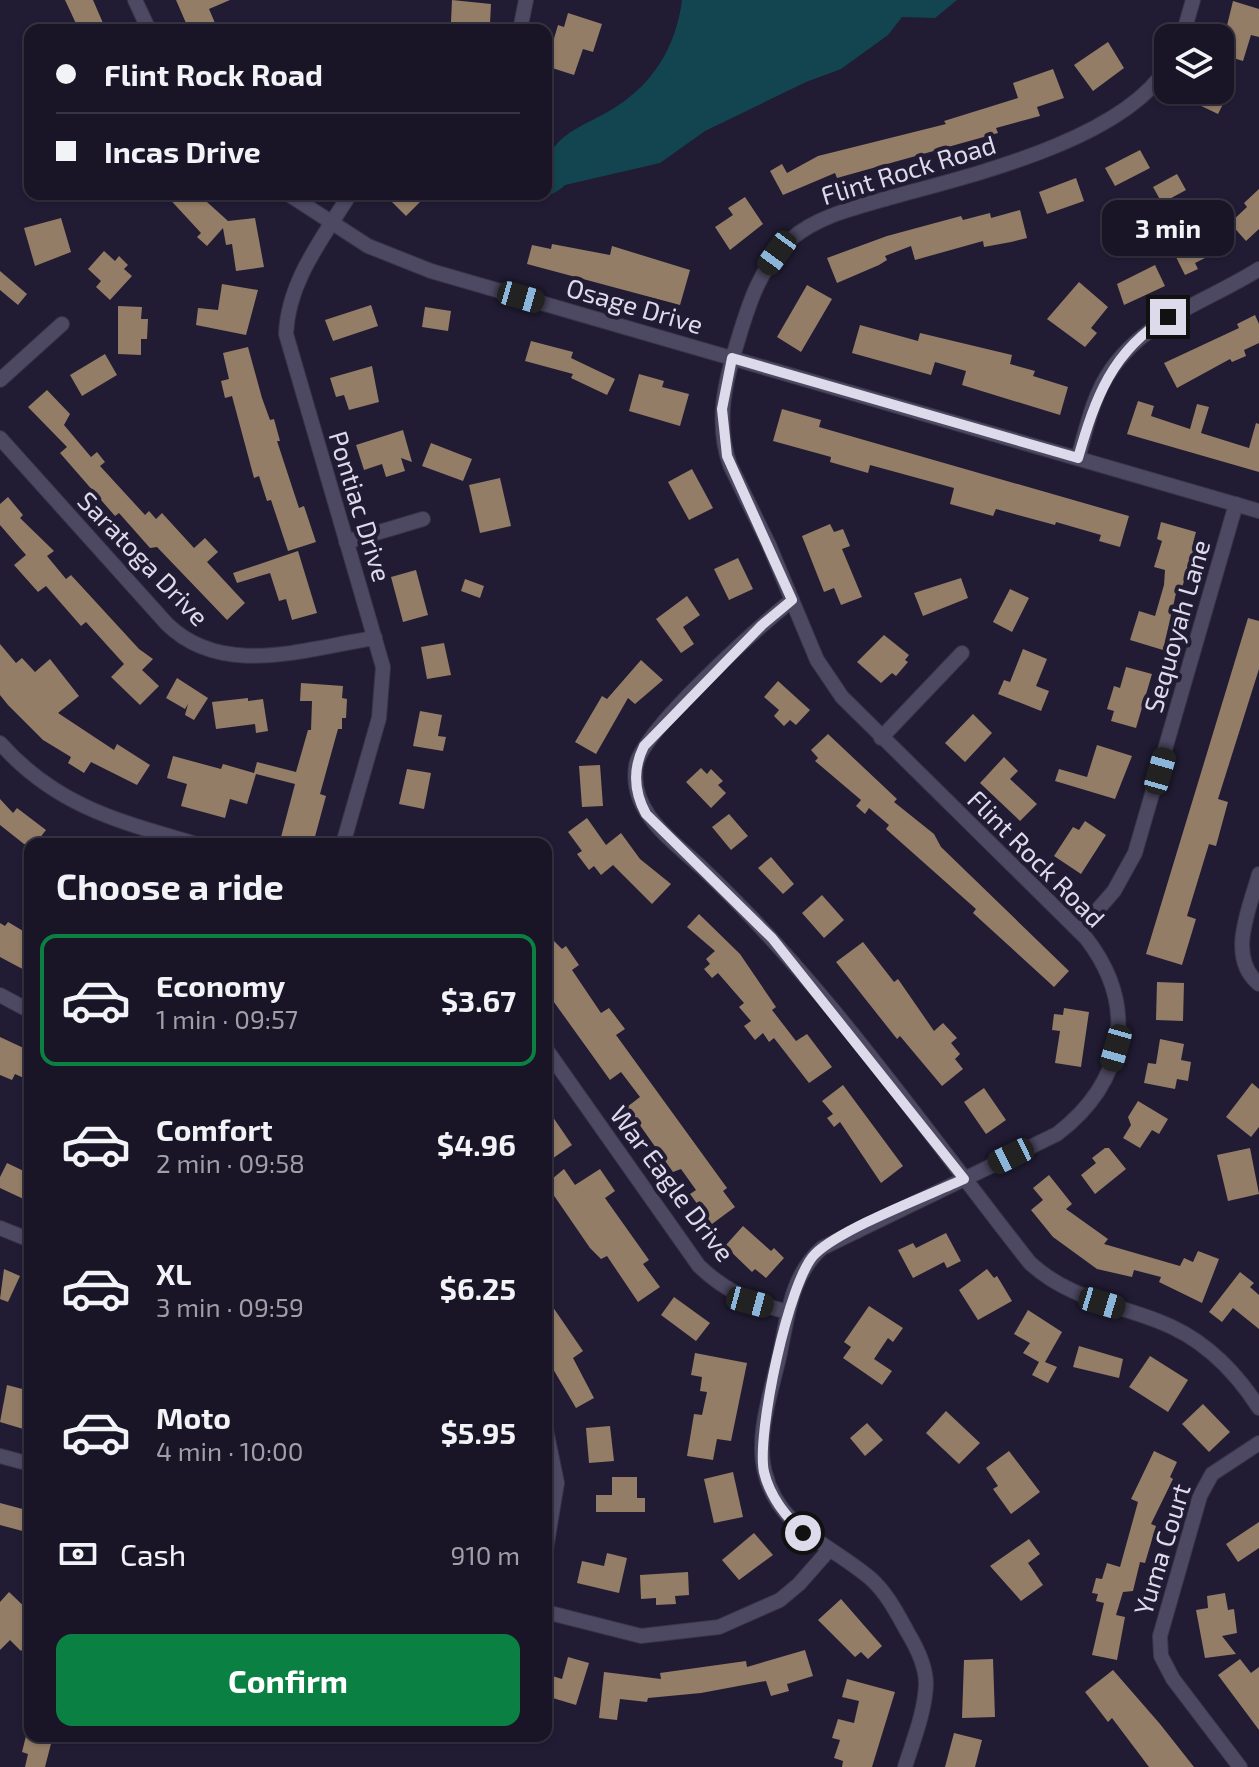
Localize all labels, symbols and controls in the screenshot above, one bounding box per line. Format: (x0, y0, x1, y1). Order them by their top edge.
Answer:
map controls (1154, 24, 1234, 104)
button: layers (1154, 24, 1234, 104)
text: Flint Rock Road (104, 56, 323, 92)
street label: Flint Rock Road (817, 128, 999, 210)
text: Incas Drive (104, 133, 261, 169)
callout: 3 min (1102, 201, 1234, 257)
text: 3 min (1135, 212, 1201, 243)
car (753, 227, 801, 279)
street label: Osage Drive (563, 271, 707, 339)
car (495, 279, 547, 315)
route end (1150, 299, 1186, 335)
street label: Pontiac Drive (323, 427, 399, 585)
street label: Saratoga Drive (72, 484, 216, 632)
street label: Sequoyah Lane (1137, 536, 1215, 716)
car (1142, 745, 1178, 797)
street label: Flint Rock Road (962, 783, 1112, 933)
text: Choose a ride (56, 864, 284, 907)
icon: car (60, 964, 132, 1036)
text: Economy (156, 967, 285, 1003)
text: $3.67 (441, 982, 516, 1018)
text: 1 min · 09:57 (156, 1003, 298, 1034)
car (1098, 1022, 1134, 1074)
street label: War Eagle Drive (604, 1099, 742, 1267)
icon: car (60, 1108, 132, 1180)
text: Comfort (156, 1111, 273, 1147)
text: $4.96 (437, 1126, 516, 1162)
car (984, 1135, 1038, 1177)
text: 2 min · 09:58 (156, 1147, 305, 1178)
icon: car (60, 1252, 132, 1324)
text: XL (156, 1255, 191, 1291)
text: $6.25 (440, 1270, 516, 1306)
car (724, 1284, 776, 1320)
car (1076, 1285, 1128, 1321)
text: 3 min · 09:59 (156, 1291, 304, 1322)
icon: car (60, 1396, 132, 1468)
text: Moto (156, 1399, 231, 1435)
text: $5.95 (440, 1414, 516, 1450)
text: 4 min · 10:00 (156, 1435, 303, 1466)
street label: Yuma Court (1126, 1479, 1196, 1618)
route start (785, 1515, 821, 1551)
icon: cash (56, 1532, 100, 1576)
text: Cash (120, 1536, 186, 1572)
text: 910 m (451, 1539, 520, 1570)
button: Confirm (56, 1634, 520, 1726)

